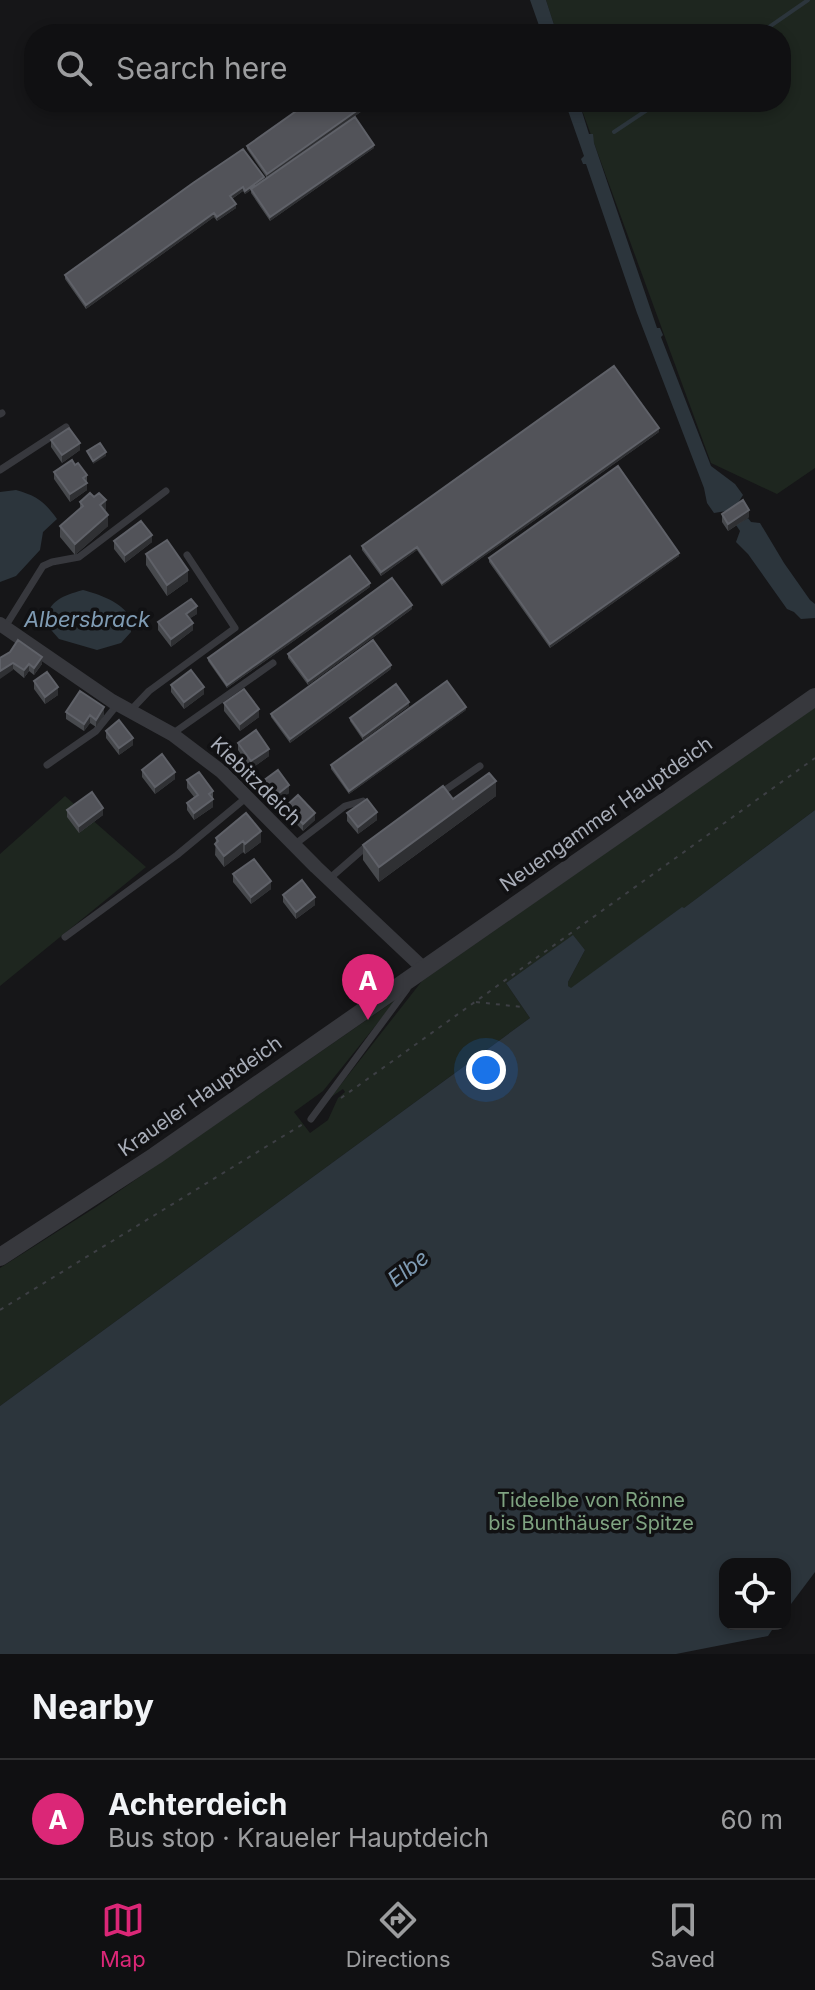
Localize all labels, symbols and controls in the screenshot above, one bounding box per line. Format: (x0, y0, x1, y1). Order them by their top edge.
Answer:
search box (24, 24, 791, 112)
icon: search (52, 46, 96, 90)
text: Search here (116, 50, 288, 86)
water label: Albersbrack (23, 606, 151, 632)
street label: Neuengammer Hauptdeich (495, 731, 717, 897)
street label: Kiebitzdeich (206, 732, 306, 830)
pin: A (342, 954, 394, 1020)
street label: Kraueler Hauptdeich (114, 1031, 286, 1161)
your location (466, 1050, 506, 1090)
water label: Elbe (382, 1244, 434, 1292)
park label: Tideelbe von Rönne bis Bunthäuser Spitze (488, 1488, 694, 1535)
map controls (719, 1558, 791, 1630)
button: locate (719, 1558, 791, 1630)
text: Nearby (32, 1686, 154, 1727)
text: Achterdeich (108, 1786, 287, 1822)
text: A (48, 1804, 68, 1835)
text: 60 m (720, 1804, 783, 1835)
text: Bus stop · Kraueler Hauptdeich (108, 1822, 489, 1853)
tab: Map (100, 1898, 146, 1972)
tab: Directions (346, 1898, 451, 1972)
tab: Saved (651, 1898, 715, 1972)

